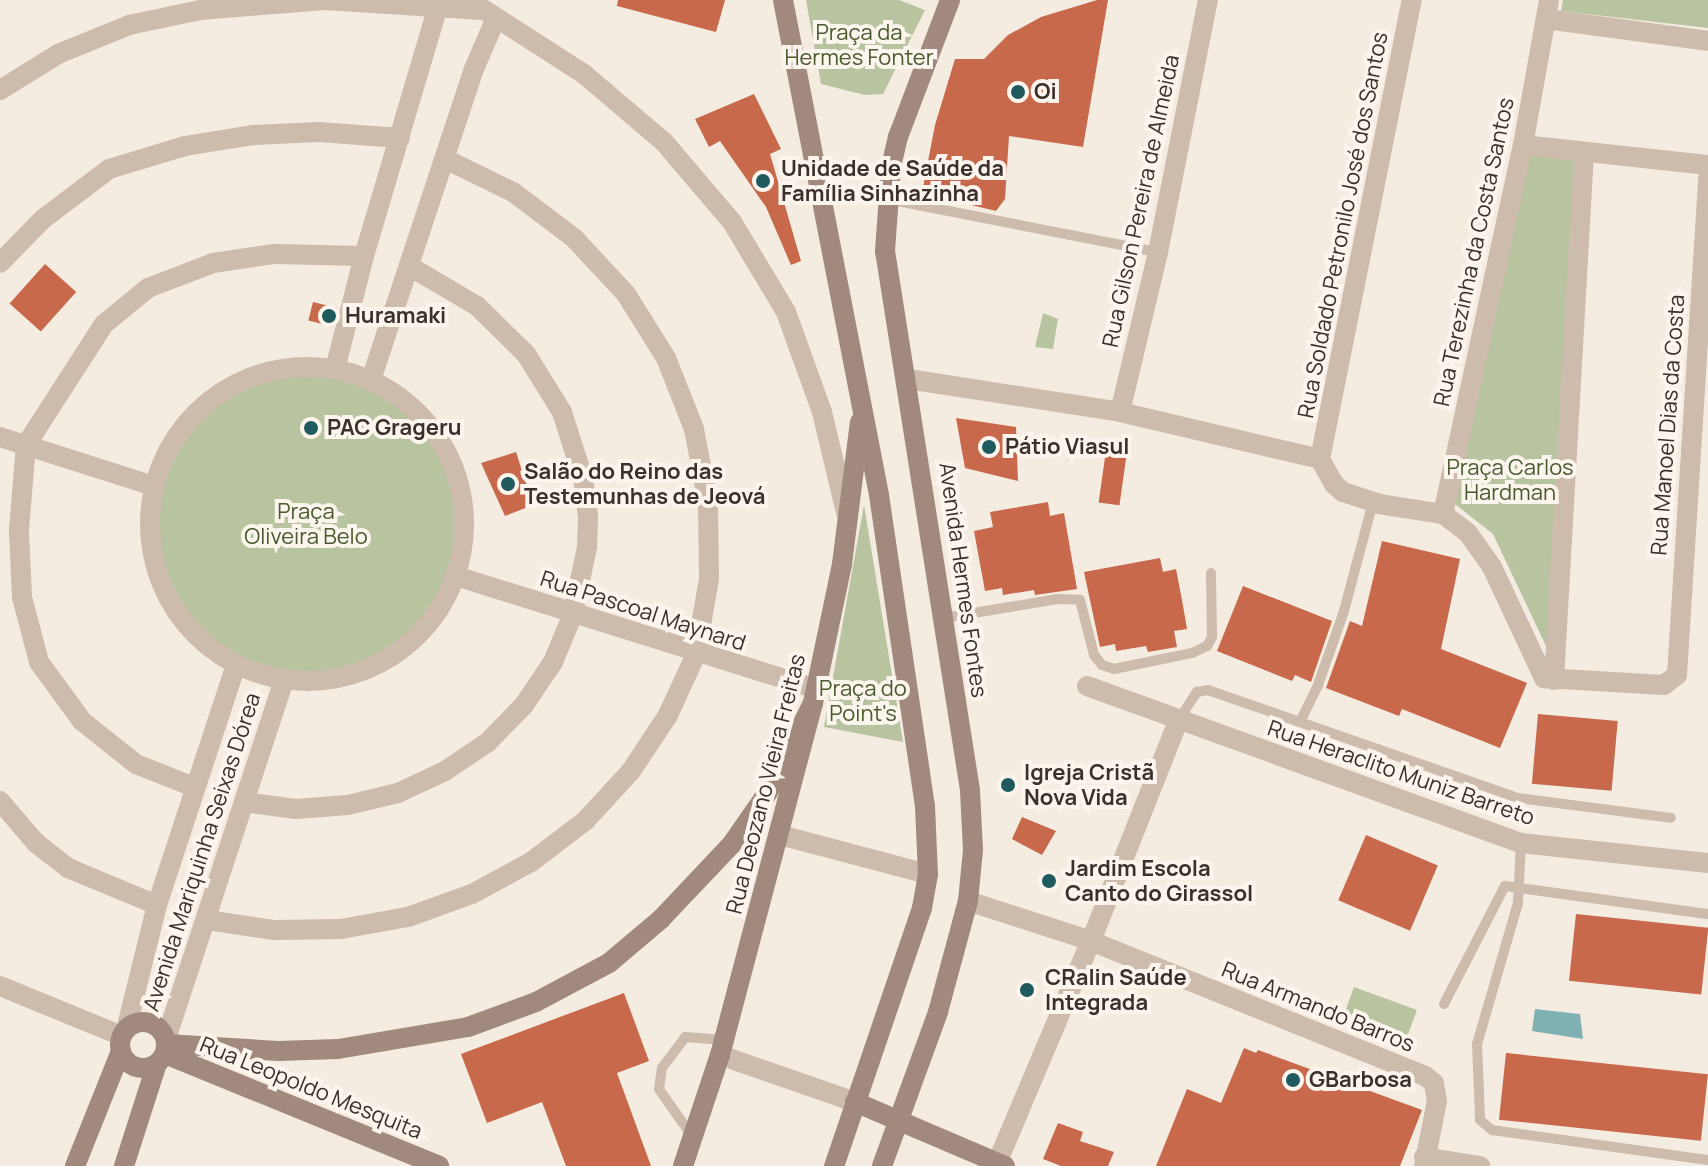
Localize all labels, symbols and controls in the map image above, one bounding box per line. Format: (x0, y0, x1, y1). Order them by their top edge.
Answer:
park label: Praça da Hermes Fonter (784, 19, 934, 70)
street label: Rua Soldado Petronilo José dos Santos (1293, 30, 1393, 420)
street label: Rua Gilson Pereira de Almeida (1097, 52, 1185, 350)
place label: Oi (1034, 79, 1057, 105)
marker: Oi (1009, 83, 1027, 101)
street label: Rua Terezinha da Costa Santos (1428, 95, 1520, 409)
place label: Unidade de Saúde da Família Sinhazinha (781, 155, 1004, 206)
marker: Unidade de Saúde da Família Sinhazinha (752, 170, 774, 192)
street label: Rua Manoel Dias da Costa (1646, 294, 1690, 556)
place label: Huramaki (345, 303, 446, 329)
marker: Huramaki (320, 307, 338, 325)
place label: PAC Grageru (327, 415, 462, 441)
marker: PAC Grageru (302, 419, 320, 437)
place label: Pátio Viasul (1005, 434, 1129, 460)
marker: Pátio Viasul (980, 438, 998, 456)
park label: Praça Carlos Hardman (1446, 454, 1574, 506)
place label: Salão do Reino das Testemunhas de Jeová (524, 458, 765, 510)
street label: Avenida Hermes Fontes (933, 461, 993, 699)
marker: Salão do Reino das Testemunhas de Jeová (499, 475, 517, 493)
park label: Praça Oliveira Belo (244, 498, 368, 550)
street label: Rua Pascoal Maynard (537, 565, 749, 657)
street label: Rua Deozano Vieira Freitas (721, 651, 811, 917)
park label: Praça do Point's (819, 675, 907, 726)
street label: Avenida Mariquinha Seixas Dórea (138, 689, 266, 1015)
street label: Rua Heraclito Muniz Barreto (1264, 715, 1538, 831)
place label: Igreja Cristã Nova Vida (1024, 759, 1154, 810)
marker: Igreja Cristã Nova Vida (999, 776, 1017, 794)
place label: Jardim Escola Canto do Girassol (1065, 855, 1253, 906)
marker: Jardim Escola Canto do Girassol (1040, 872, 1058, 890)
street label: Rua Armando Barros (1218, 956, 1418, 1058)
place label: CRalin Saúde Integrada (1045, 964, 1187, 1016)
marker: CRalin Saúde Integrada (1016, 979, 1038, 1001)
street label: Rua Leopoldo Mesquita (196, 1031, 426, 1145)
place label: GBarbosa (1309, 1067, 1412, 1093)
marker: GBarbosa (1284, 1071, 1302, 1089)

